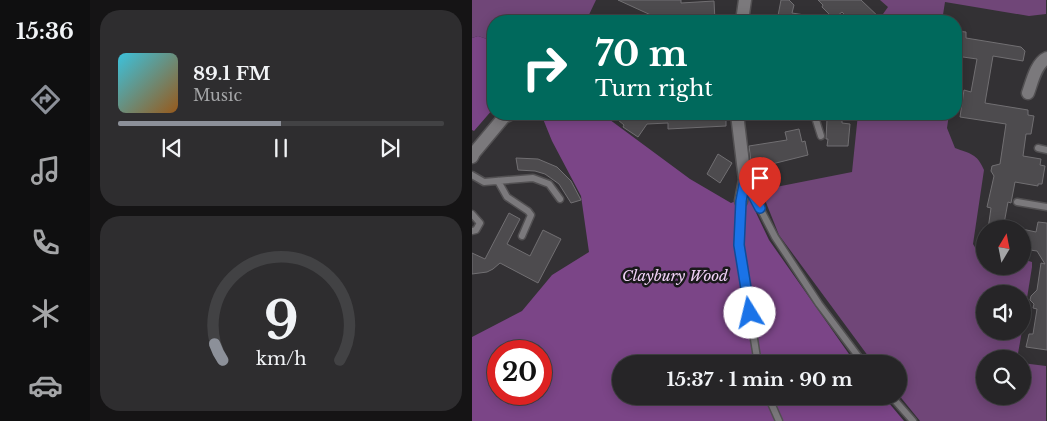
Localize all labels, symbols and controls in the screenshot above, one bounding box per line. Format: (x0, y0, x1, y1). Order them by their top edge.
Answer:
text: 15:36 (16, 18, 74, 45)
text: 70 m (595, 32, 688, 75)
icon: right (512, 35, 577, 100)
text: 89.1 FM (193, 62, 271, 85)
text: Turn right (595, 75, 713, 102)
icon: directions (28, 82, 63, 117)
text: Music (193, 85, 242, 105)
icon: previous (158, 134, 186, 162)
icon: pause (267, 134, 295, 162)
icon: next (376, 134, 404, 162)
icon: music (28, 153, 63, 188)
pin (739, 157, 781, 208)
icon: arrive (746, 164, 774, 192)
north arrow (976, 220, 1031, 275)
map controls (976, 220, 1031, 405)
icon: phone (28, 225, 63, 260)
park label: Claybury Wood (622, 266, 728, 285)
button: sound (976, 285, 1031, 340)
position arrow (723, 286, 775, 338)
text: 9 (263, 289, 299, 353)
icon: climate (28, 296, 63, 331)
speed limit sign: 20 (487, 340, 552, 405)
text: km/h (256, 348, 306, 370)
button: search (976, 350, 1031, 405)
icon: car (28, 368, 63, 403)
text: 15:37 · 1 min · 90 m (666, 368, 853, 391)

